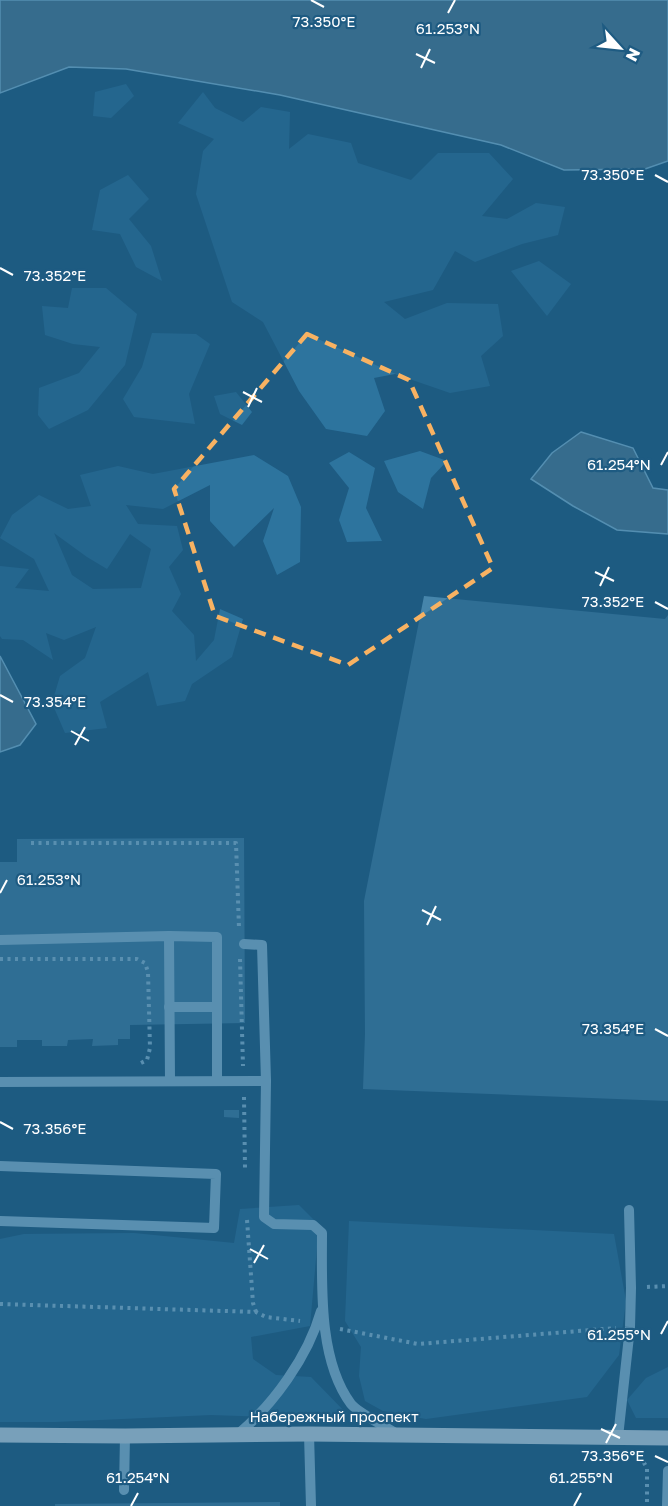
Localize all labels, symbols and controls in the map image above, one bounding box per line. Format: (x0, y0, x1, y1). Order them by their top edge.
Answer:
text: 73.350°E (292, 12, 356, 30)
north arrow (590, 18, 650, 78)
text: 61.253°N (416, 19, 480, 37)
text: N (622, 45, 645, 65)
text: 73.350°E (581, 165, 645, 183)
text: 73.352°E (24, 266, 86, 284)
text: 61.254°N (587, 455, 651, 473)
text: 73.352°E (582, 592, 644, 610)
text: 73.354°E (24, 692, 86, 710)
text: 61.253°N (17, 870, 81, 888)
text: 73.354°E (582, 1019, 644, 1037)
text: 73.356°E (24, 1119, 86, 1137)
text: 61.255°N (587, 1325, 651, 1343)
street label: Набережный проспект (249, 1407, 419, 1425)
text: 73.356°E (582, 1446, 644, 1464)
text: 61.254°N (106, 1468, 170, 1486)
text: 61.255°N (549, 1468, 613, 1486)

